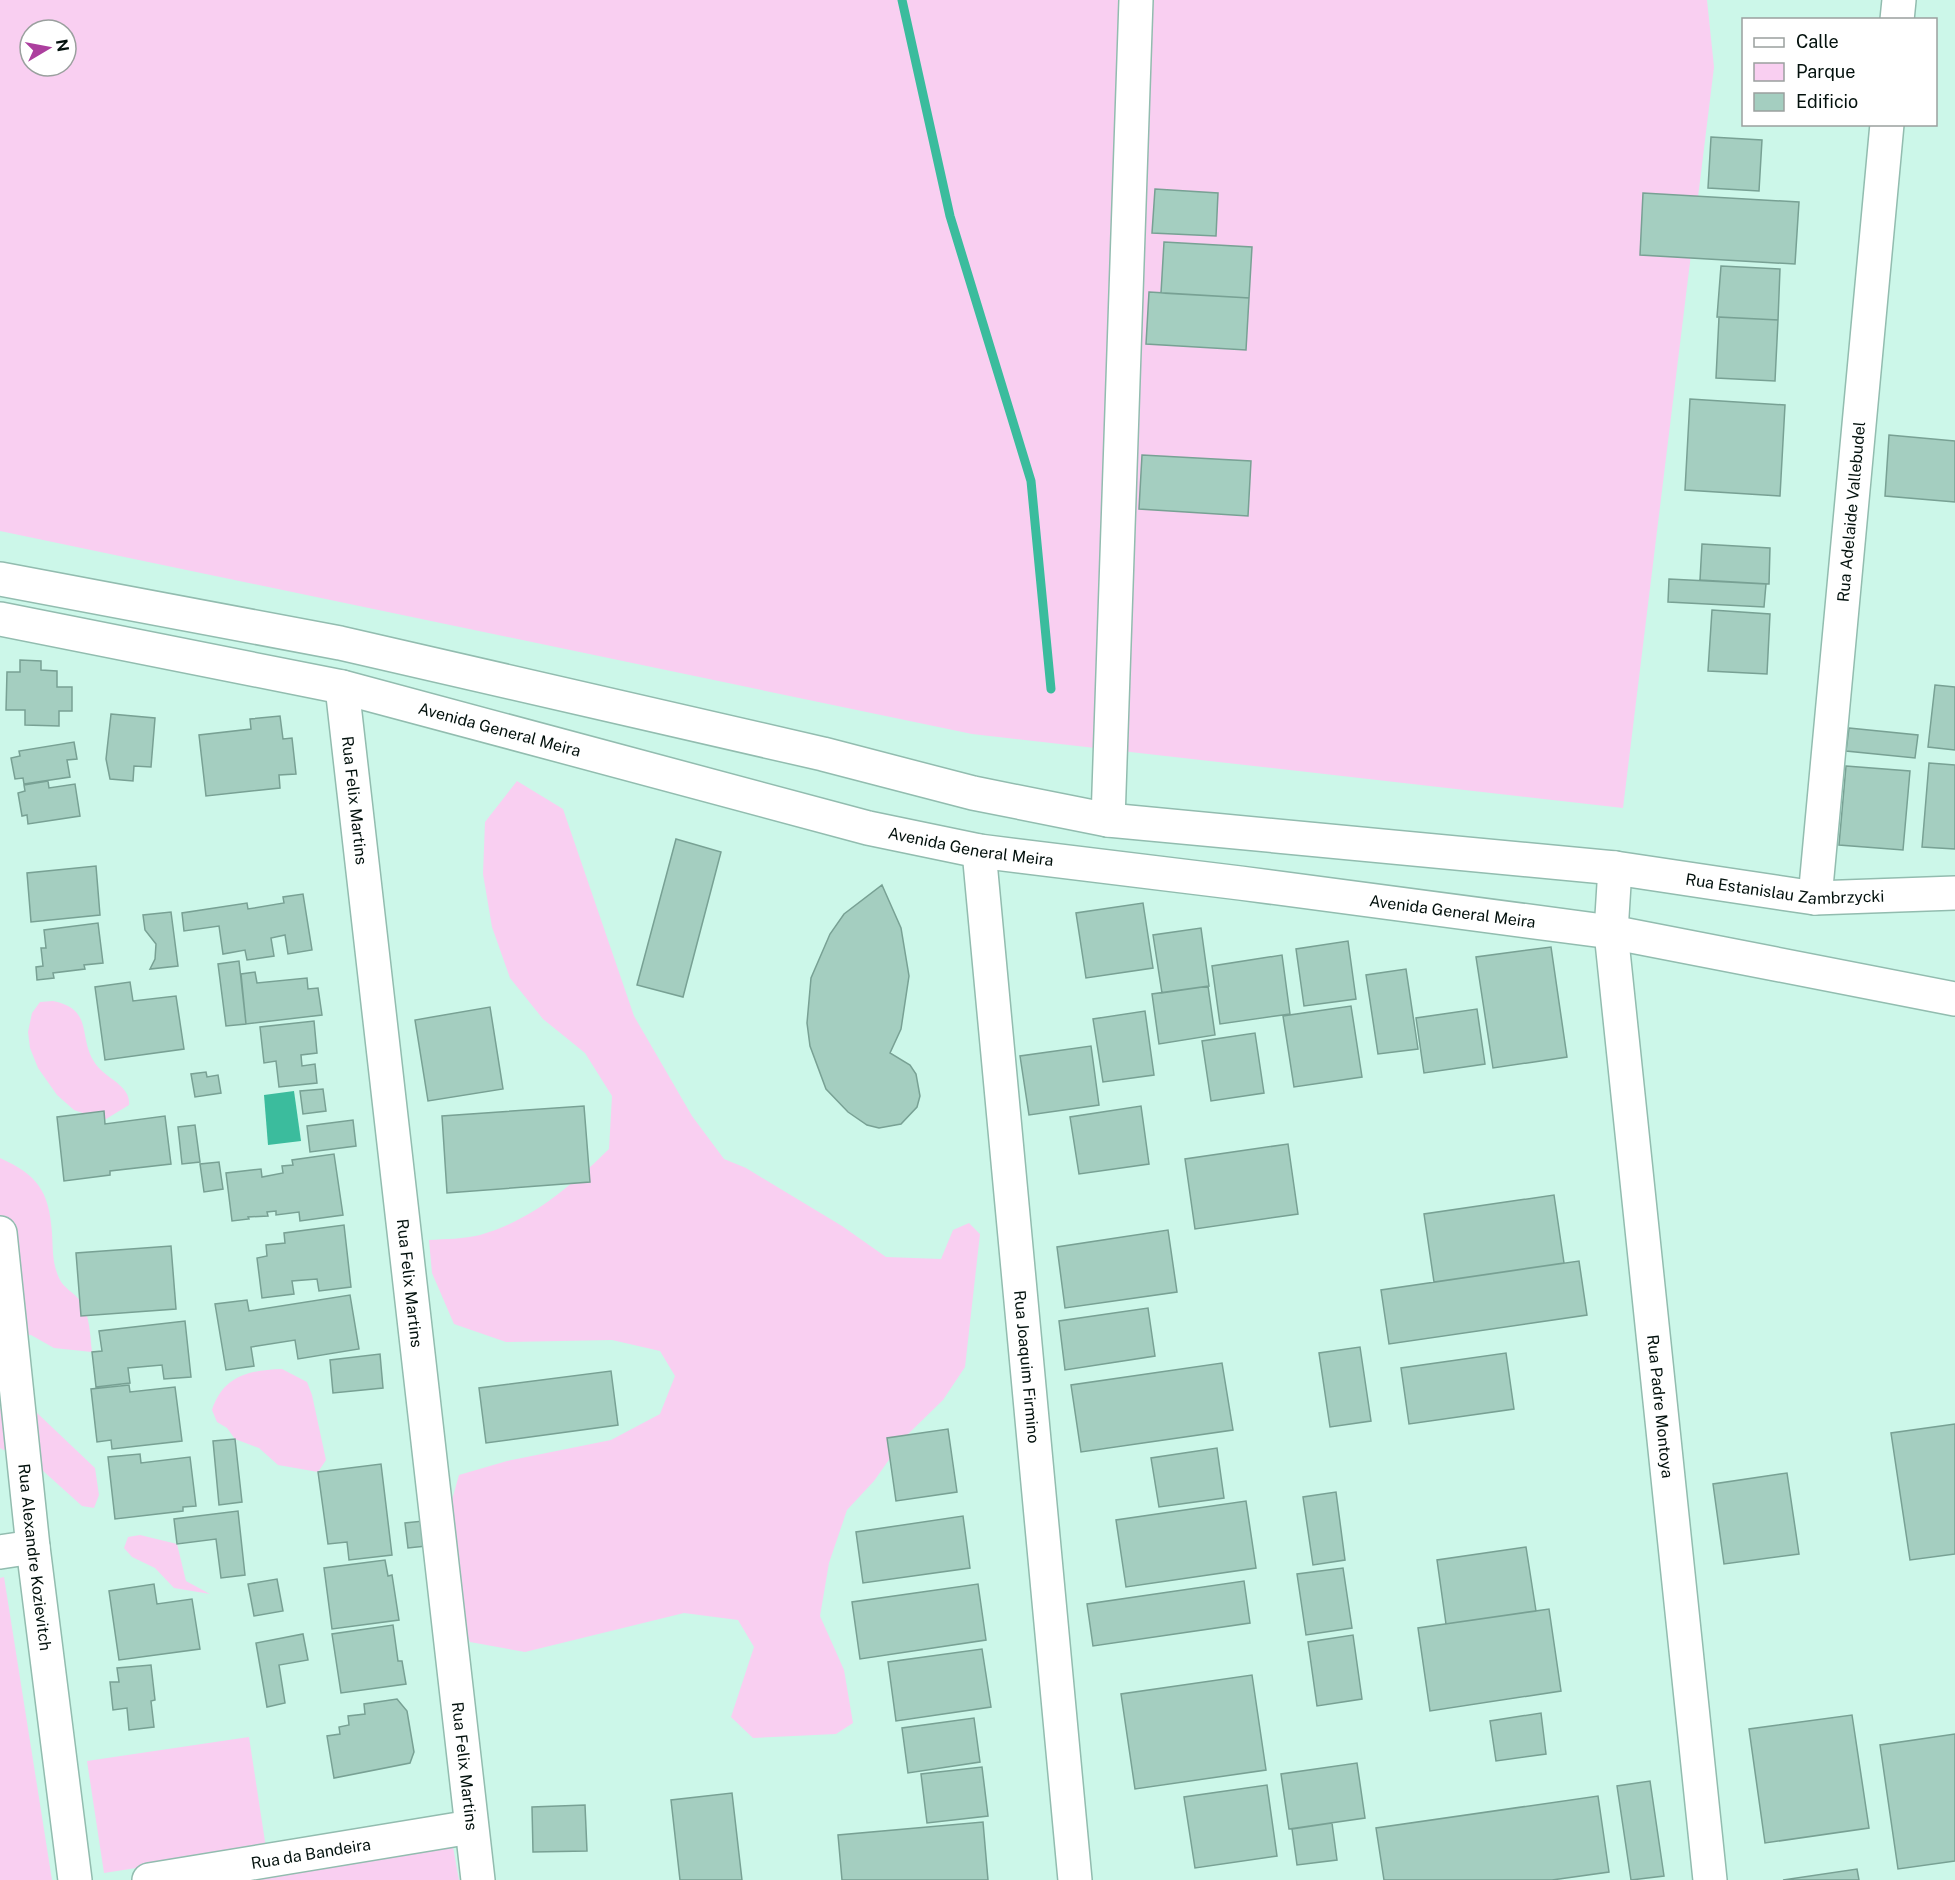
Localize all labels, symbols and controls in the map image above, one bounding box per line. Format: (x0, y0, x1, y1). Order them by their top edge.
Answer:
north arrow (18, 18, 78, 78)
legend (1742, 18, 1937, 126)
text: Calle (1796, 31, 1839, 52)
text: N (52, 38, 73, 53)
text: Parque (1796, 61, 1856, 82)
text: Edificio (1796, 91, 1858, 112)
street label: Rua Adelaide Vallebudel (1834, 420, 1869, 603)
street label: Avenida General Meira (416, 699, 583, 761)
street label: Rua Felix Martins (338, 735, 371, 866)
street label: Avenida General Meira (886, 823, 1055, 870)
street label: Rua Estanislau Zambrzycki (1684, 870, 1885, 908)
street label: Avenida General Meira (1368, 891, 1537, 932)
street label: Rua Felix Martins (393, 1218, 426, 1349)
street label: Rua Joaquim Firmino (1010, 1289, 1043, 1444)
street label: Rua Padre Montoya (1643, 1334, 1677, 1479)
street label: Rua Alexandre Kozievitch (14, 1463, 55, 1652)
street label: Rua Felix Martins (448, 1701, 481, 1831)
street label: Rua da Bandeira (250, 1835, 372, 1873)

